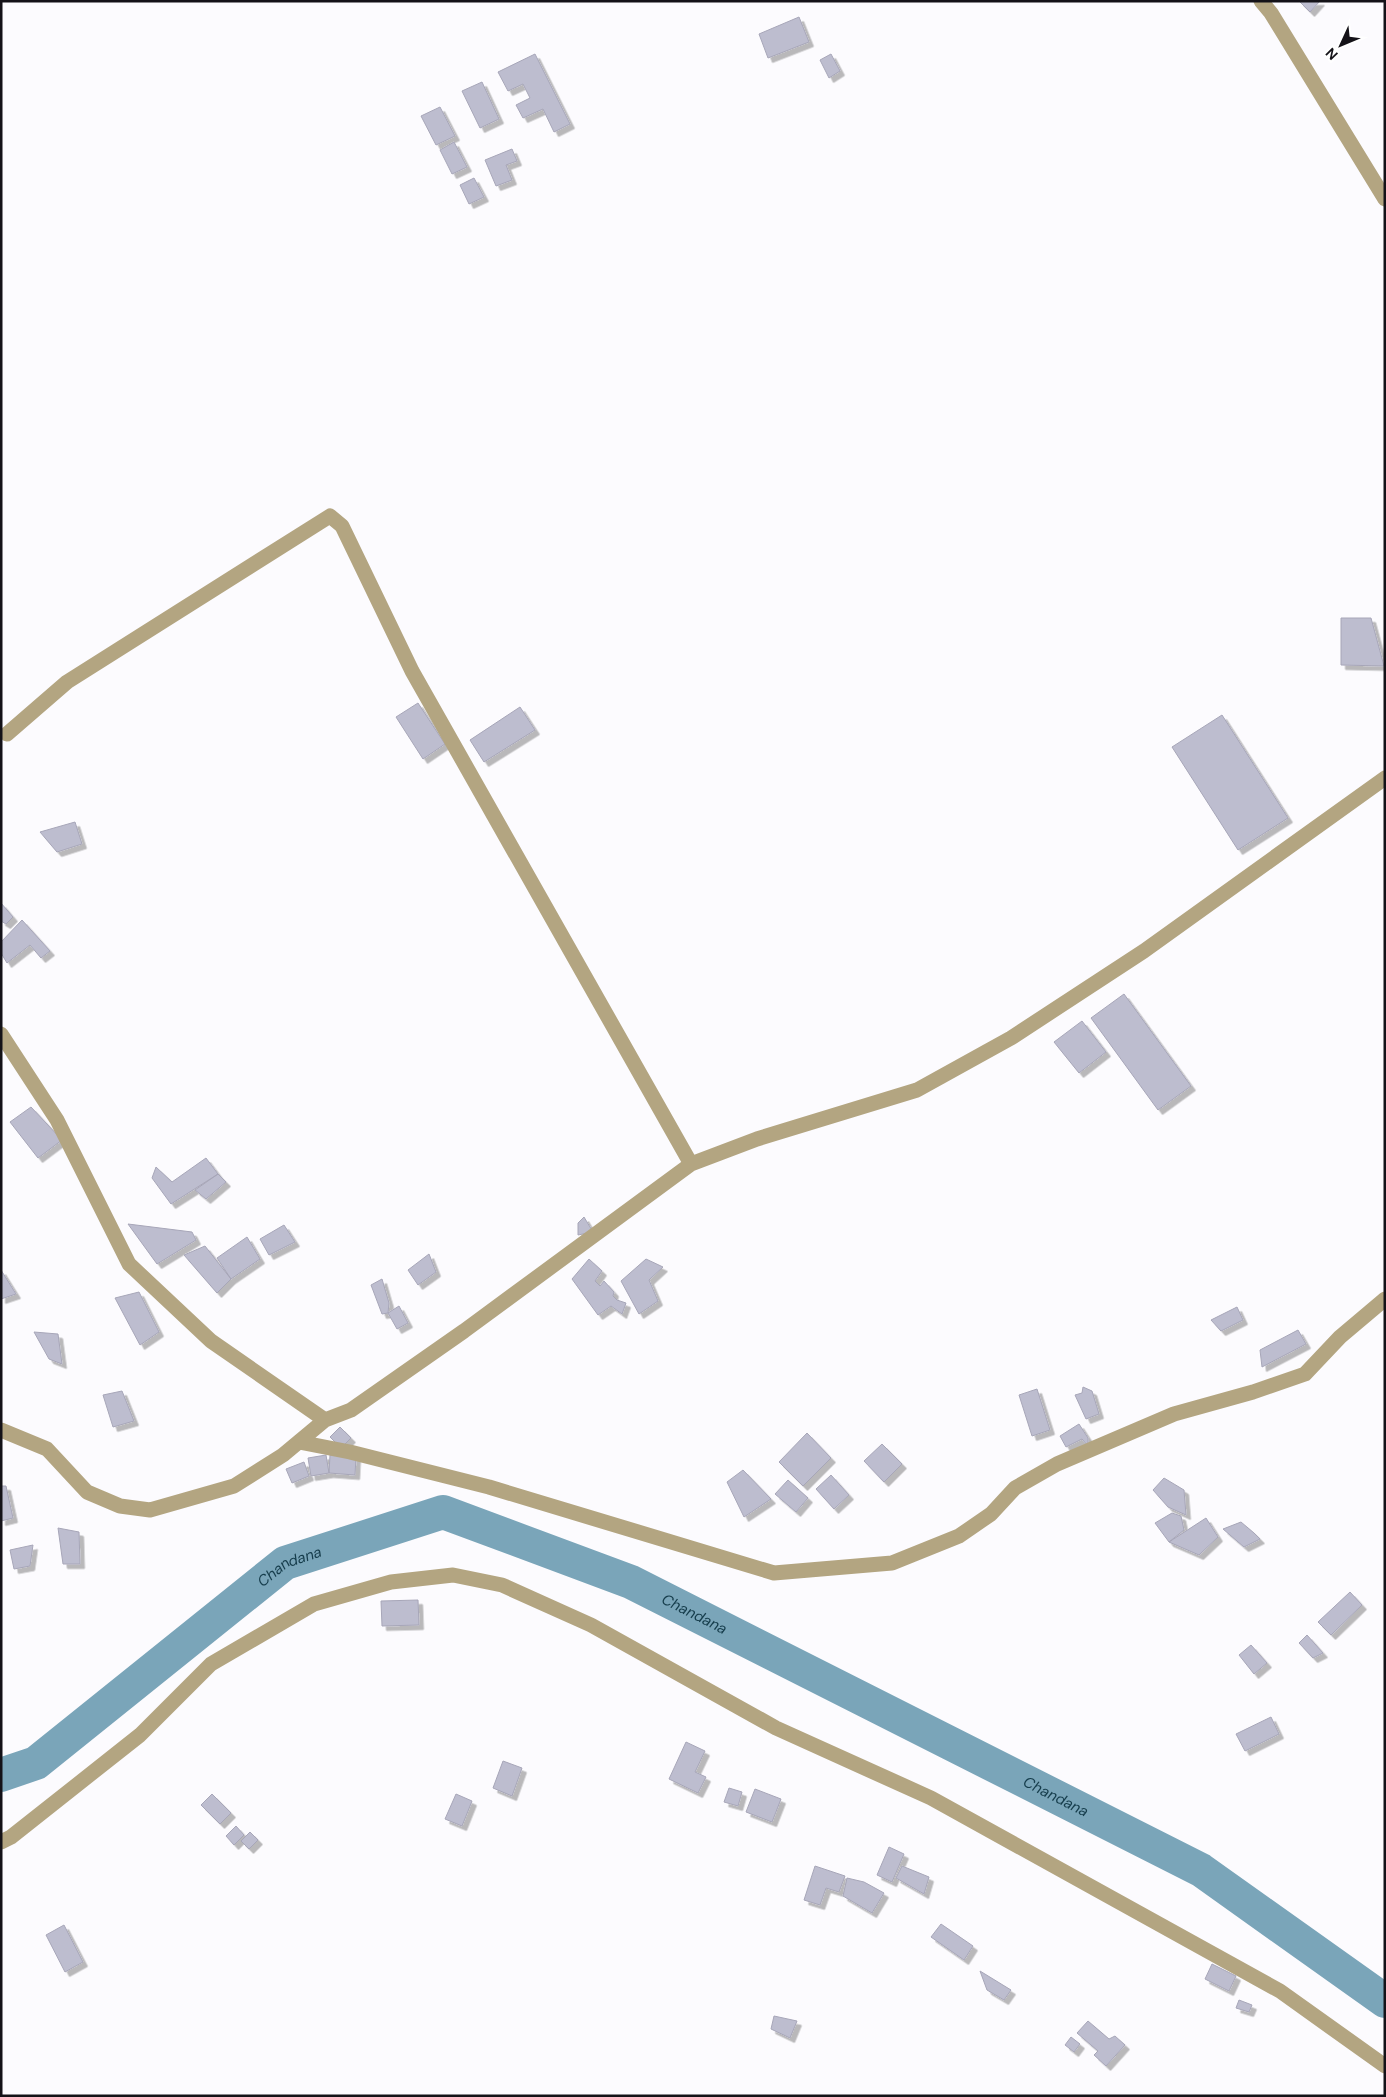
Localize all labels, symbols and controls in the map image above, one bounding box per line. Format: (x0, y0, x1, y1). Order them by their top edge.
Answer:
north arrow (1316, 20, 1366, 70)
text: N (1322, 44, 1342, 64)
water label: Chandana (253, 1542, 324, 1591)
water label: Chandana (658, 1589, 730, 1639)
water label: Chandana (1020, 1772, 1092, 1822)

